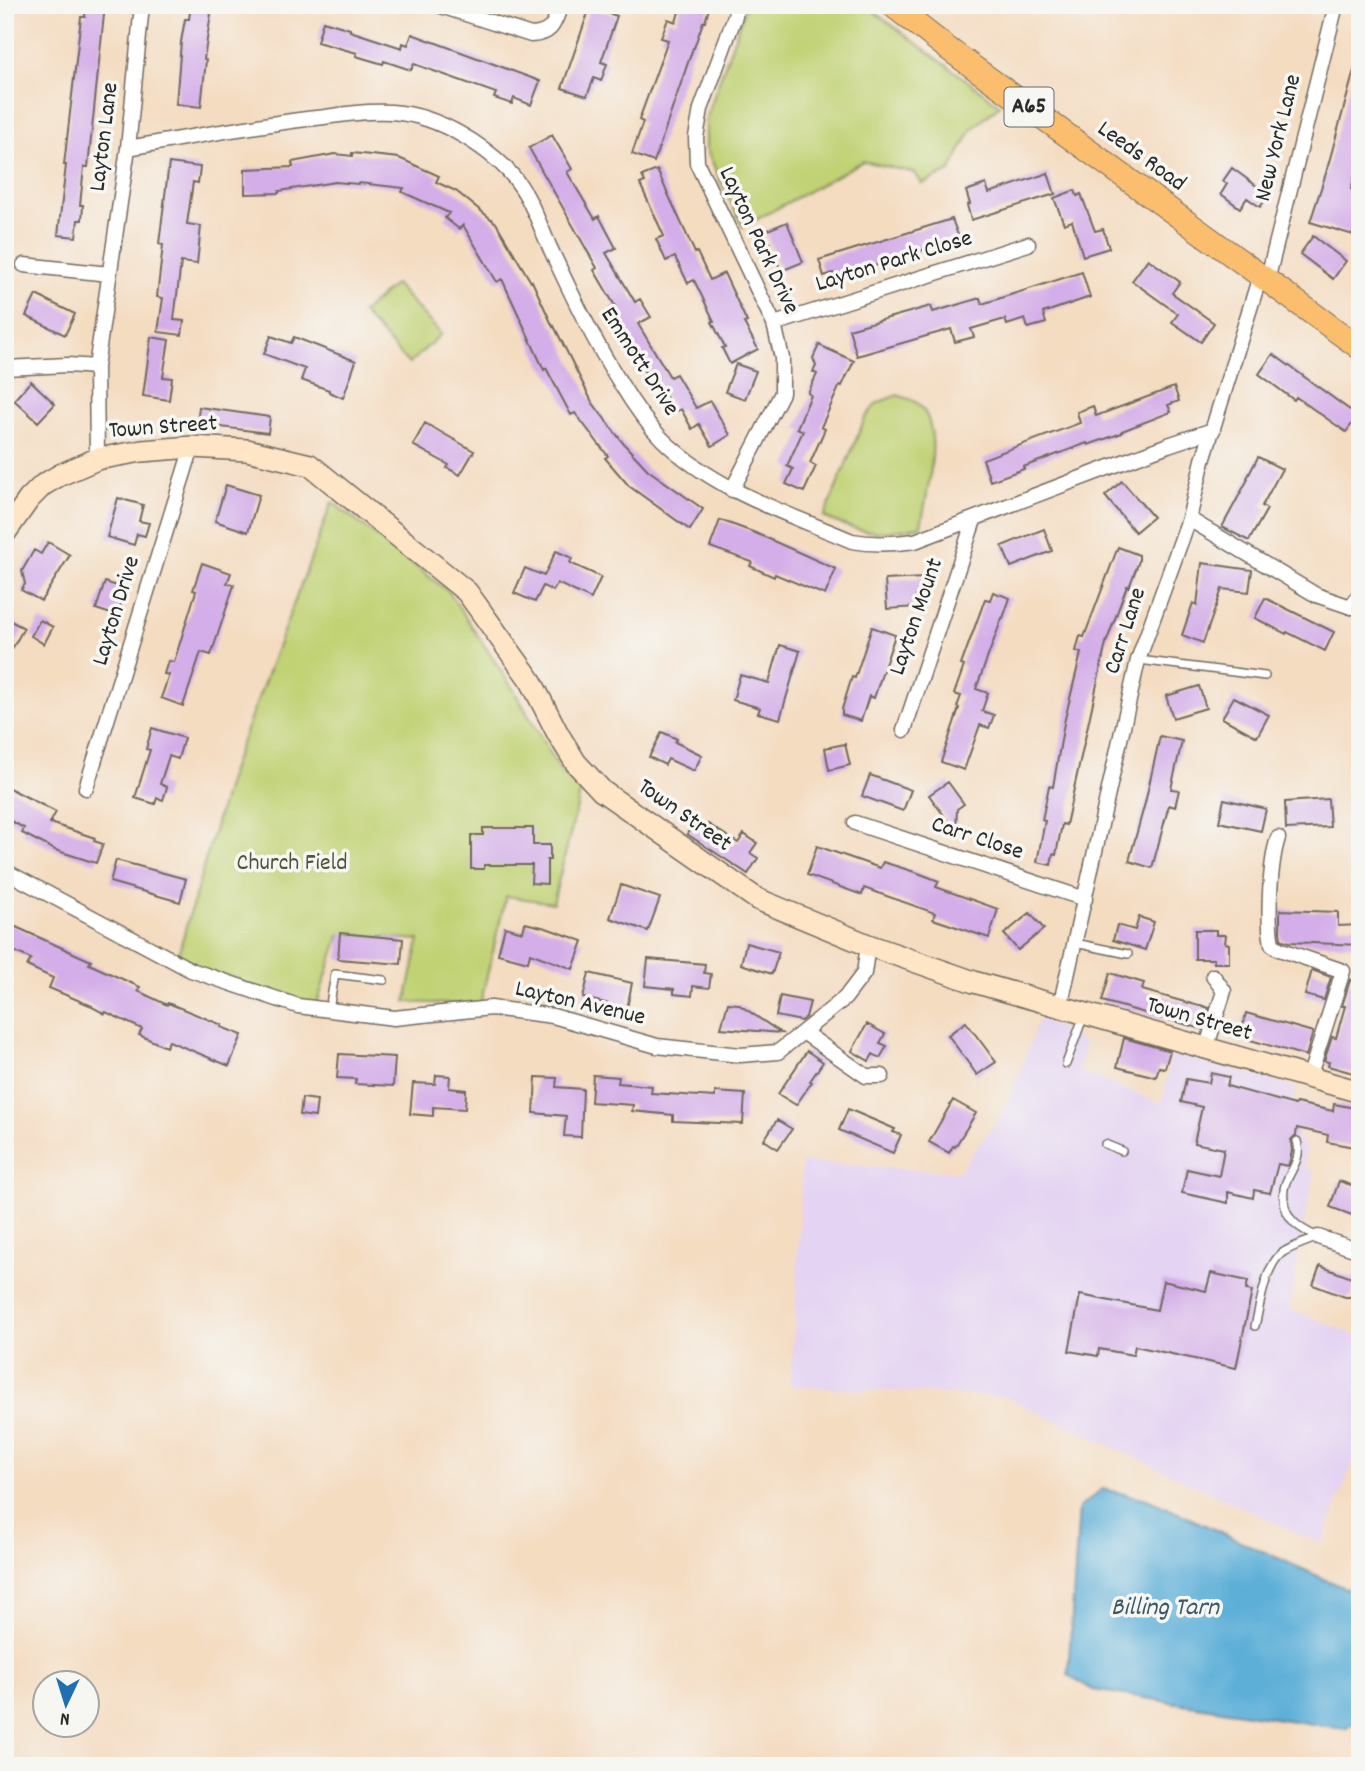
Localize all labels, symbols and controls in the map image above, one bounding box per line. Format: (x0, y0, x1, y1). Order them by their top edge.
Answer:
street label: New York Lane (1247, 71, 1311, 205)
street label: Layton Lane (81, 81, 129, 193)
road number: A65 (1004, 88, 1054, 127)
street label: Leeds Road (1089, 113, 1193, 201)
street label: Layton Park Drive (709, 162, 807, 320)
street label: Layton Park Close (811, 222, 977, 302)
street label: Emmott Drive (591, 301, 687, 423)
street label: Town Street (108, 407, 218, 449)
street label: Layton Drive (84, 552, 150, 670)
street label: Layton Mount (881, 554, 953, 680)
street label: Carr Lane (1096, 583, 1156, 679)
street label: Town Street (630, 771, 738, 861)
street label: Carr Close (926, 808, 1028, 870)
park label: Church Field (237, 847, 347, 881)
street label: Layton Avenue (512, 973, 648, 1035)
street label: Town Street (1142, 989, 1256, 1051)
water label: Billing Tarn (1111, 1590, 1220, 1627)
north arrow (32, 1670, 102, 1740)
text: N (59, 1704, 71, 1731)

